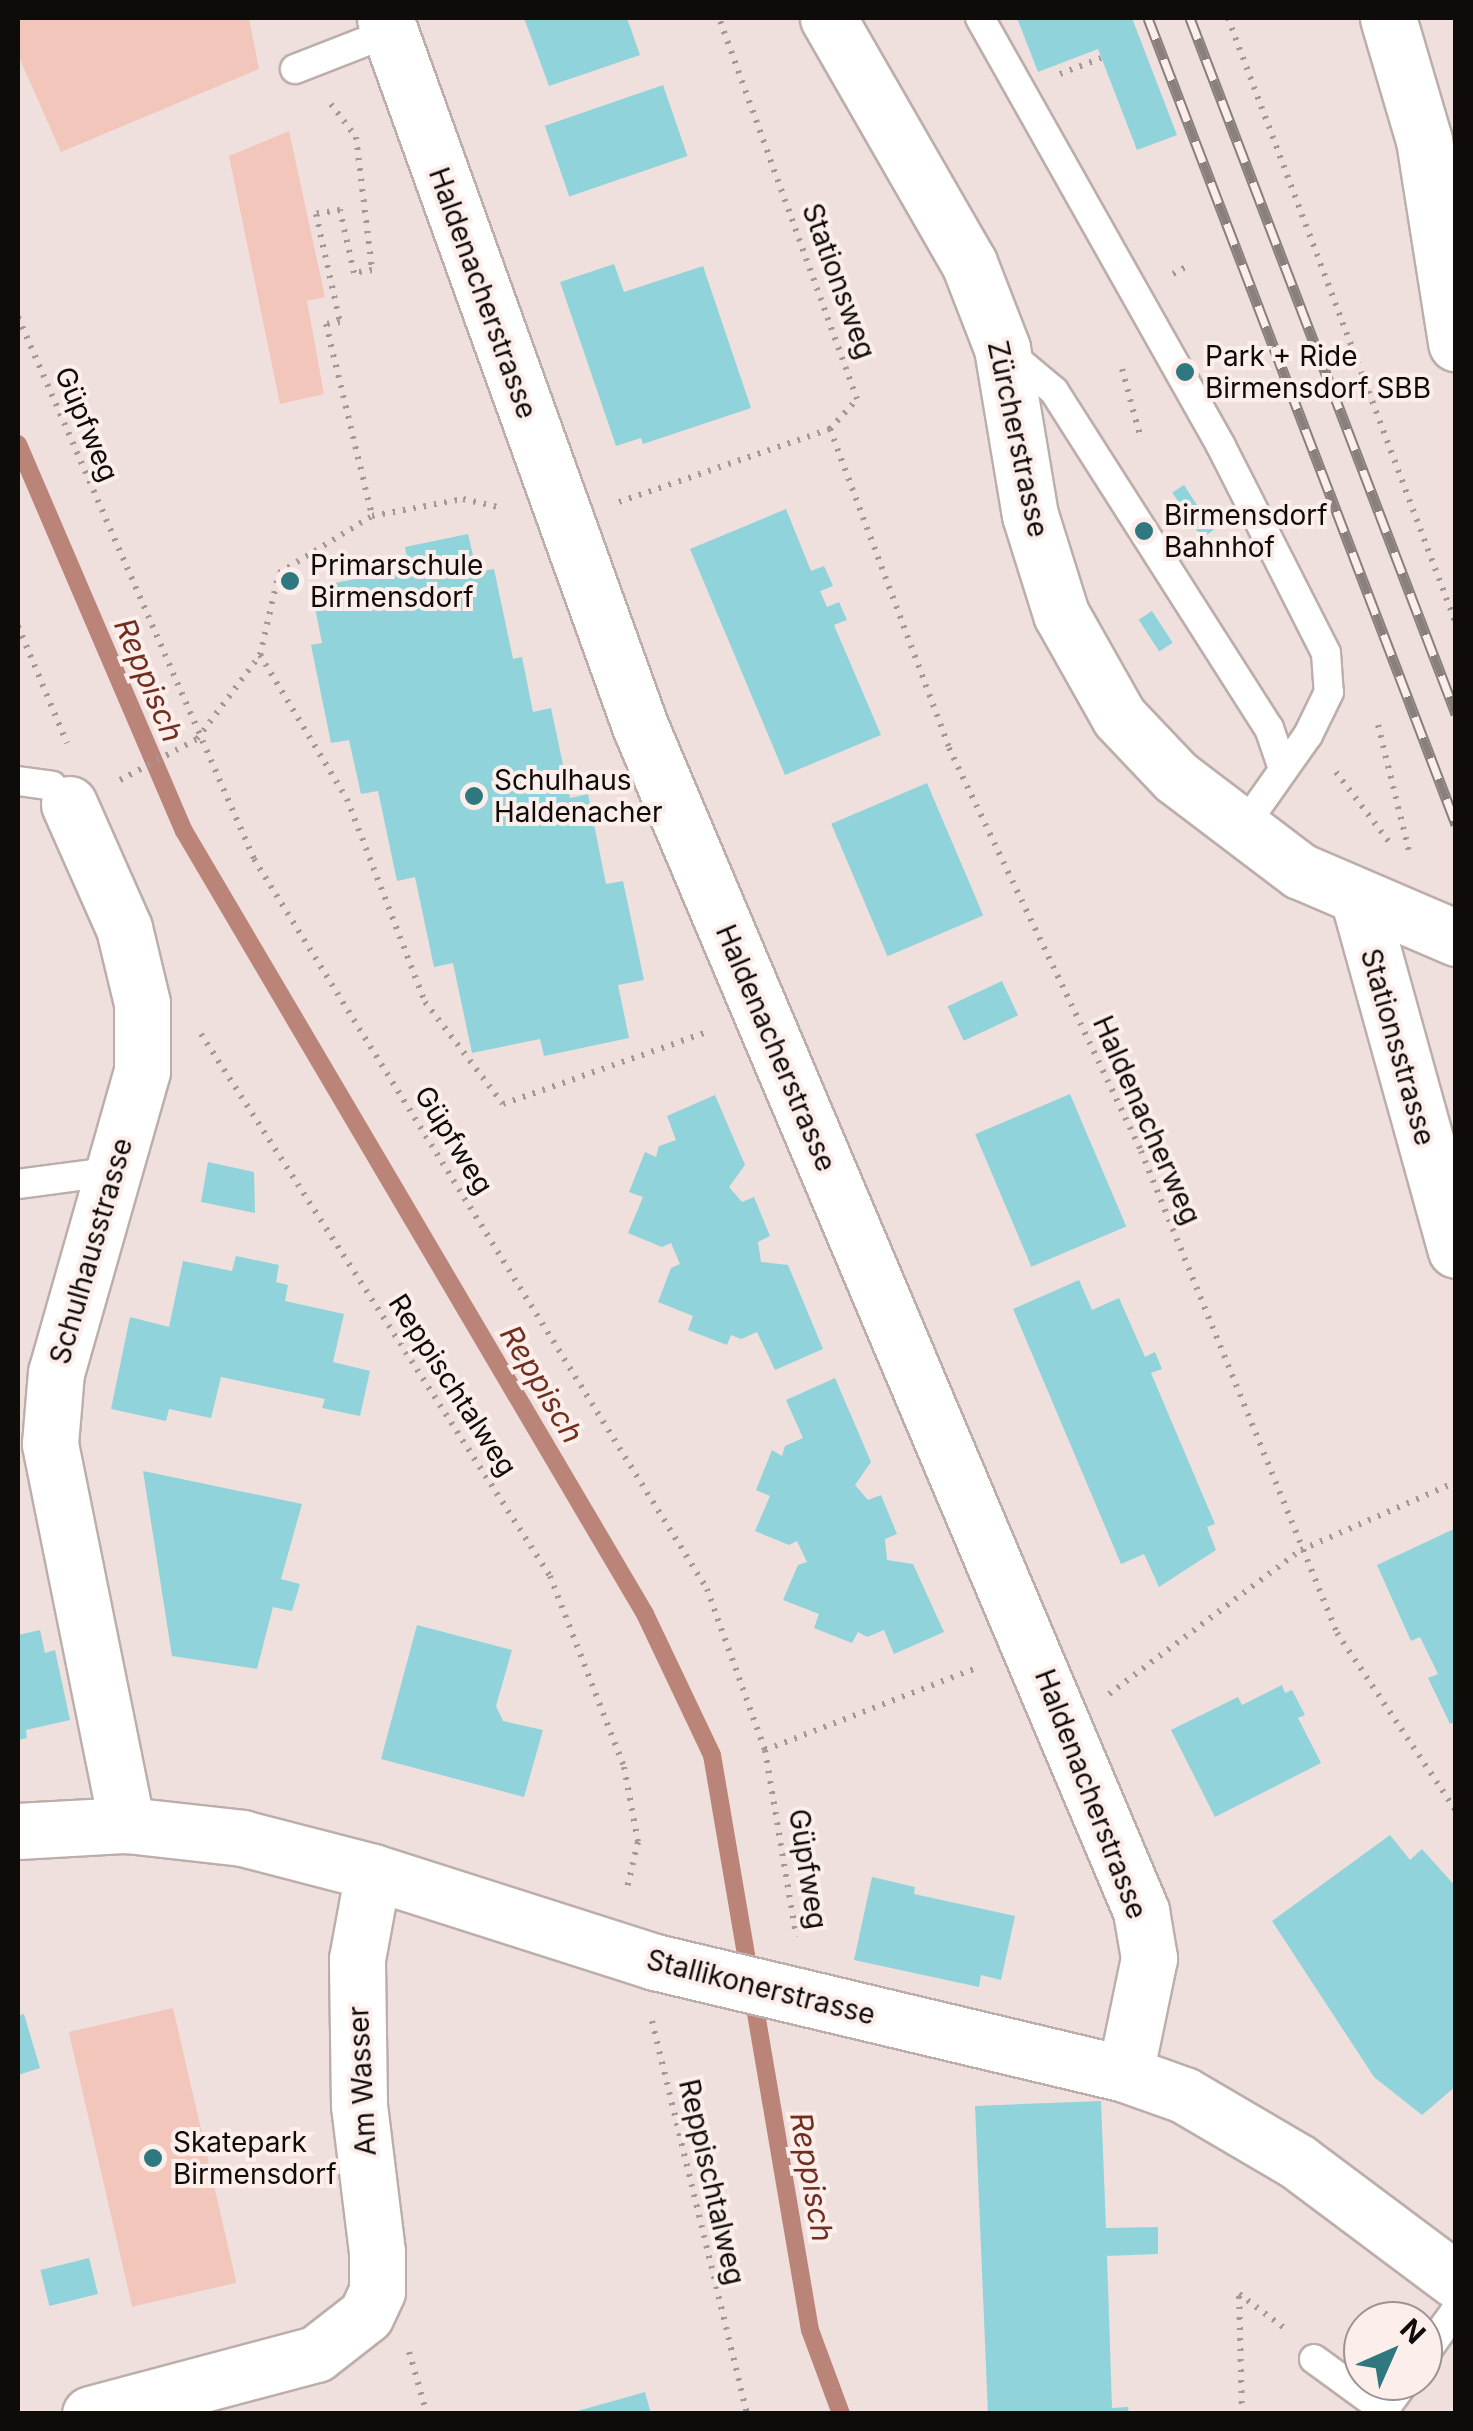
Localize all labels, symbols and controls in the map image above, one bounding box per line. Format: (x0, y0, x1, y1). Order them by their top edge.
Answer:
street label: Haldenacherstrasse (422, 163, 544, 423)
street label: Stationsweg (795, 199, 883, 363)
street label: Zürcherstrasse (981, 338, 1055, 540)
place label: Park + Ride Birmensdorf SBB (1205, 339, 1431, 405)
marker: Park + Ride Birmensdorf SBB (1174, 361, 1196, 383)
street label: Güpfweg (48, 362, 126, 486)
place label: Birmensdorf Bahnhof (1164, 498, 1328, 564)
marker: Birmensdorf Bahnhof (1133, 520, 1155, 542)
place label: Primarschule Birmensdorf (310, 548, 483, 614)
marker: Primarschule Birmensdorf (279, 570, 301, 592)
water label: Reppisch (107, 613, 191, 747)
place label: Schulhaus Haldenacher (494, 763, 662, 829)
marker: Schulhaus Haldenacher (463, 785, 485, 807)
street label: Haldenacherstrasse (709, 920, 843, 1176)
street label: Stationsstrasse (1354, 945, 1442, 1149)
street label: Haldenacherweg (1086, 1011, 1208, 1229)
street label: Güpfweg (408, 1080, 500, 1200)
street label: Schulhausstrasse (43, 1134, 139, 1368)
street label: Reppischtalweg (382, 1288, 524, 1482)
water label: Reppisch (493, 1319, 591, 1449)
street label: Haldenacherstrasse (1028, 1664, 1154, 1924)
street label: Güpfweg (782, 1806, 834, 1932)
street label: Stallikonerstrasse (643, 1942, 879, 2032)
street label: Am Wasser (341, 2005, 383, 2157)
street label: Reppischtalweg (672, 2076, 752, 2288)
water label: Reppisch (783, 2109, 841, 2245)
place label: Skatepark Birmensdorf (173, 2125, 337, 2191)
marker: Skatepark Birmensdorf (142, 2147, 164, 2169)
north arrow (1343, 2301, 1443, 2401)
text: N (1393, 2312, 1432, 2351)

